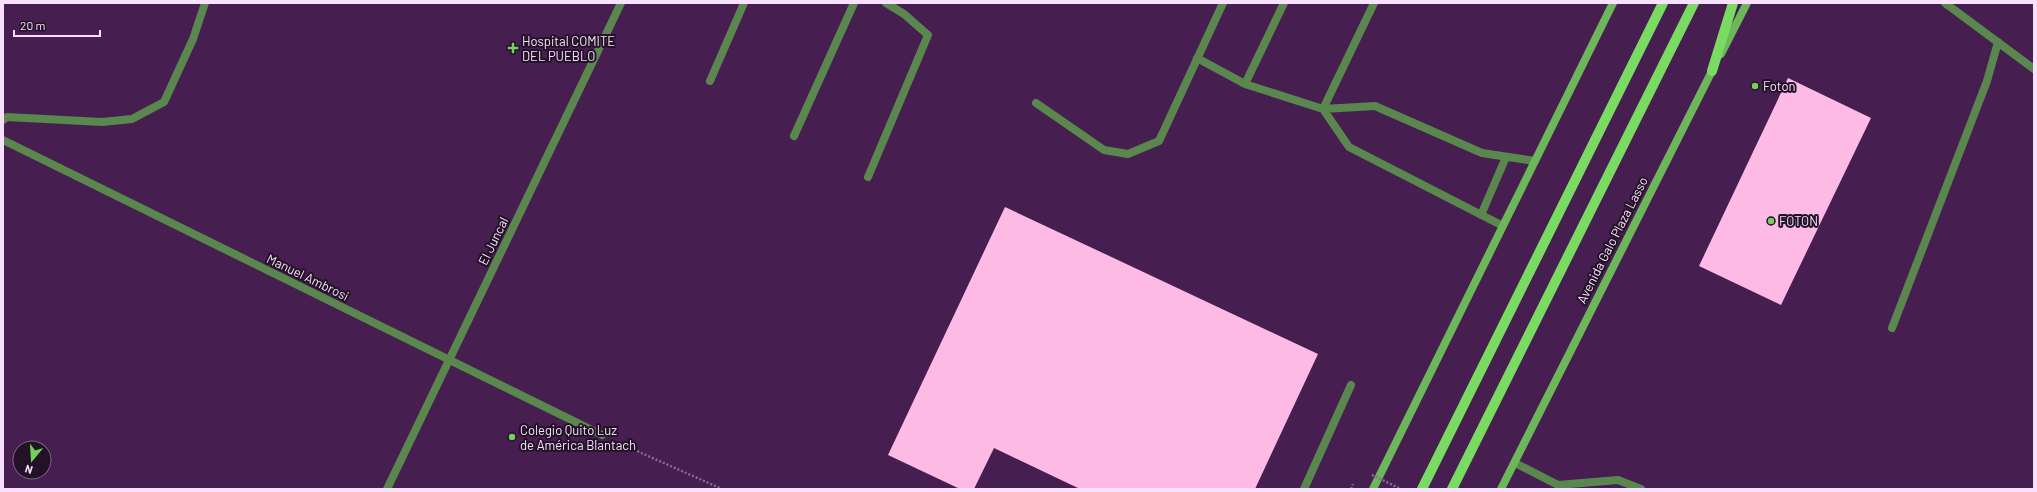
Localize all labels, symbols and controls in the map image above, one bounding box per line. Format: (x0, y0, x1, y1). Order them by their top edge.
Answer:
scale bar (14, 12, 100, 38)
text: 20 m (20, 18, 46, 32)
place label: Hospital COMITE DEL PUEBLO (522, 33, 615, 64)
marker: Hospital COMITE DEL PUEBLO (507, 42, 519, 54)
place label: Foton (1763, 78, 1796, 94)
marker: Foton (1750, 81, 1760, 91)
street label: Avenida Galo Plaza Lasso (1573, 174, 1651, 306)
place label: FOTON (1779, 213, 1818, 229)
street label: El Juncal (475, 214, 511, 268)
marker: FOTON (1766, 216, 1776, 226)
street label: Manuel Ambrosi (264, 250, 352, 304)
place label: Colegio Quito Luz de América Blantach (520, 422, 636, 453)
marker: Colegio Quito Luz de América Blantach (507, 432, 517, 442)
north arrow (12, 440, 52, 480)
text: N (23, 463, 34, 477)

